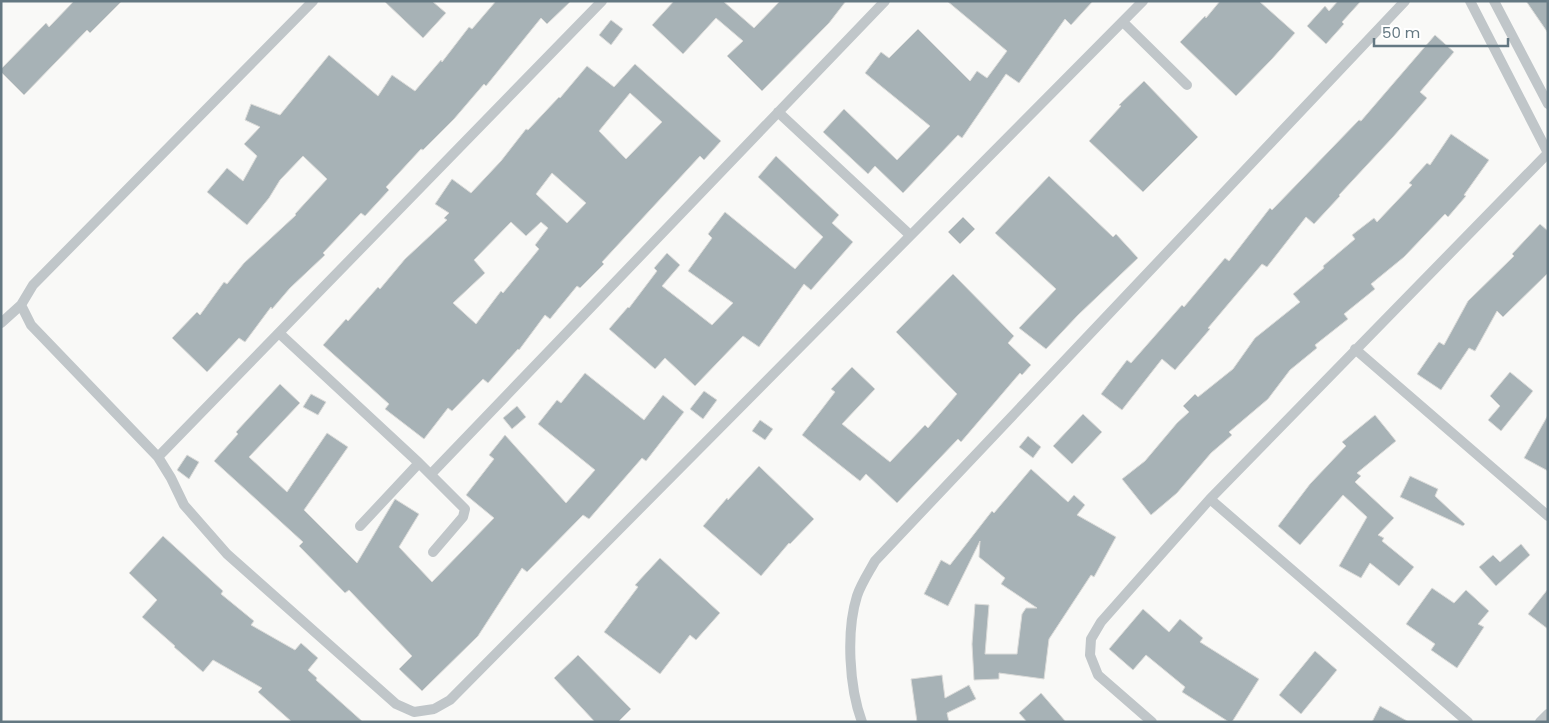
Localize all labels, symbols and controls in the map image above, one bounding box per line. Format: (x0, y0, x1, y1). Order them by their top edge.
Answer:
scale bar (1374, 15, 1508, 47)
text: 50 m (1382, 22, 1420, 43)

